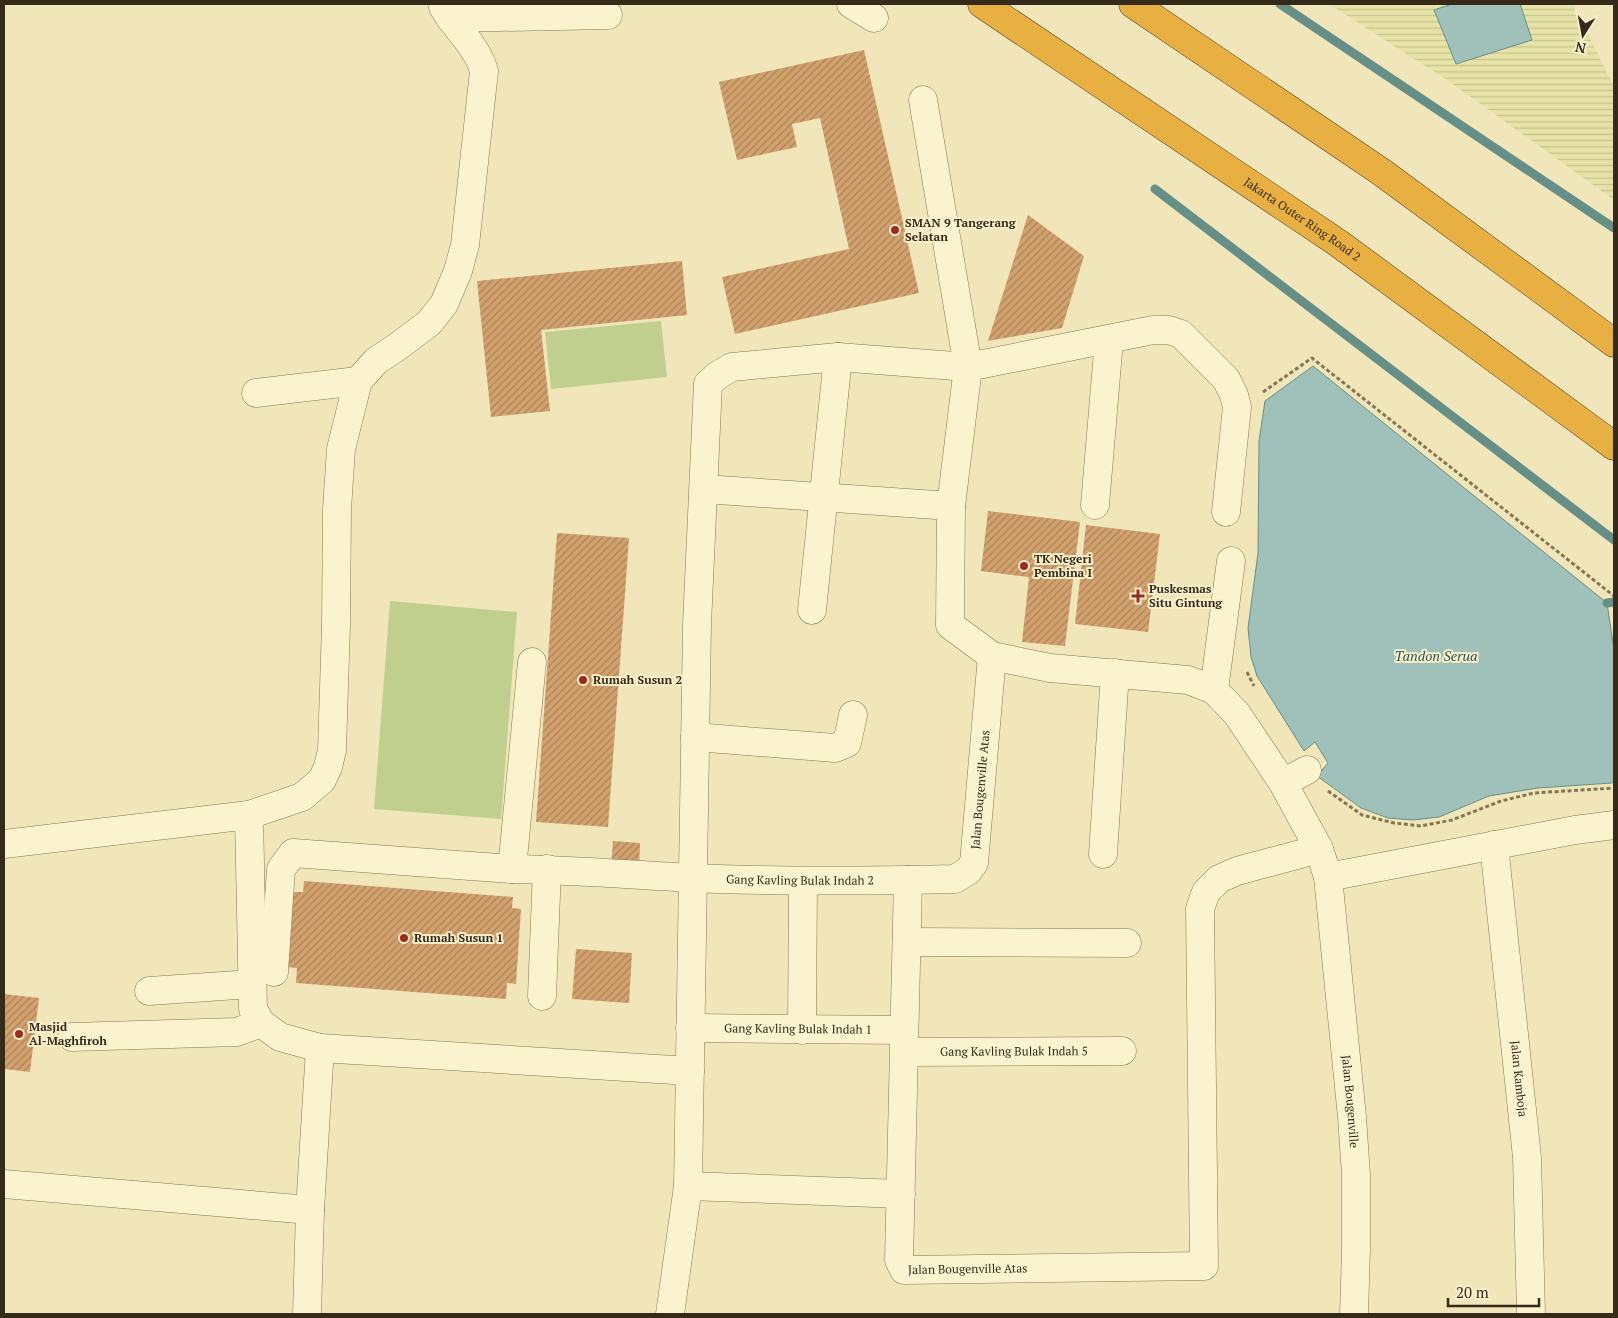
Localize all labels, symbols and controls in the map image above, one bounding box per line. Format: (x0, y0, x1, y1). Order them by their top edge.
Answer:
north arrow (1558, 10, 1608, 60)
text: N (1573, 38, 1587, 59)
street label: Jakarta Outer Ring Road 2 (1241, 174, 1364, 264)
place label: SMAN 9 Tangerang Selatan (905, 215, 1016, 244)
marker: SMAN 9 Tangerang Selatan (889, 224, 901, 236)
place label: TK Negeri Pembina I (1034, 551, 1093, 580)
marker: TK Negeri Pembina I (1018, 560, 1030, 572)
place label: Puskesmas Situ Gintung (1149, 581, 1222, 610)
marker: Puskesmas Situ Gintung (1131, 589, 1145, 603)
water label: Tandon Serua (1394, 646, 1478, 665)
place label: Rumah Susun 2 (593, 672, 683, 687)
marker: Rumah Susun 2 (577, 674, 589, 686)
street label: Jalan Bougenville Atas (967, 729, 993, 850)
street label: Gang Kavling Bulak Indah 2 (726, 871, 874, 888)
place label: Rumah Susun 1 (414, 930, 503, 945)
marker: Rumah Susun 1 (398, 932, 410, 944)
place label: Masjid Al-Maghfiroh (29, 1019, 107, 1048)
street label: Gang Kavling Bulak Indah 1 (724, 1020, 872, 1037)
marker: Masjid Al-Maghfiroh (13, 1028, 25, 1040)
street label: Jalan Kamboja (1508, 1040, 1531, 1118)
street label: Gang Kavling Bulak Indah 5 (940, 1043, 1088, 1059)
street label: Jalan Bougenville (1339, 1054, 1362, 1149)
street label: Jalan Bougenville Atas (908, 1260, 1027, 1277)
scale bar (1448, 1276, 1539, 1308)
text: 20 m (1456, 1282, 1489, 1302)

